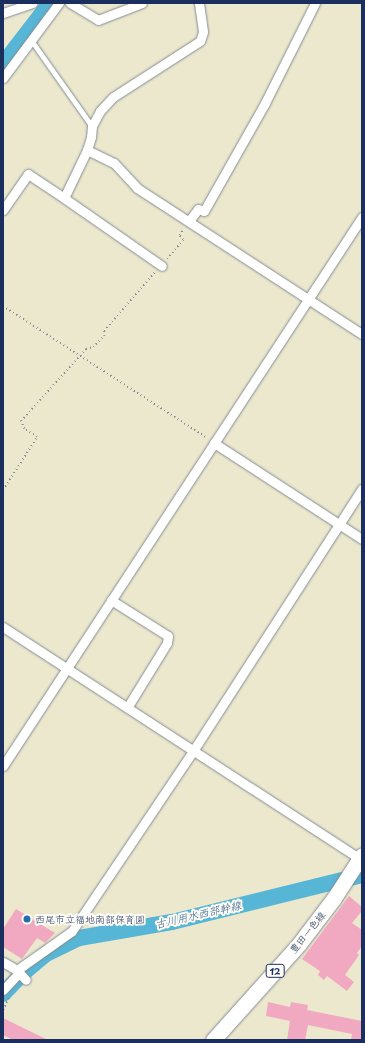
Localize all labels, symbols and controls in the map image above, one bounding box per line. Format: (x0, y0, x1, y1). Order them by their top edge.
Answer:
water label: 古川用水西部幹線 (154, 899, 242, 931)
street label: 豊田一色線 (287, 909, 327, 955)
place label: 西尾市立福地南部保育園 (35, 913, 145, 925)
marker: 西尾市立福地南部保育園 (22, 914, 32, 924)
road number: 12 (265, 964, 285, 978)

